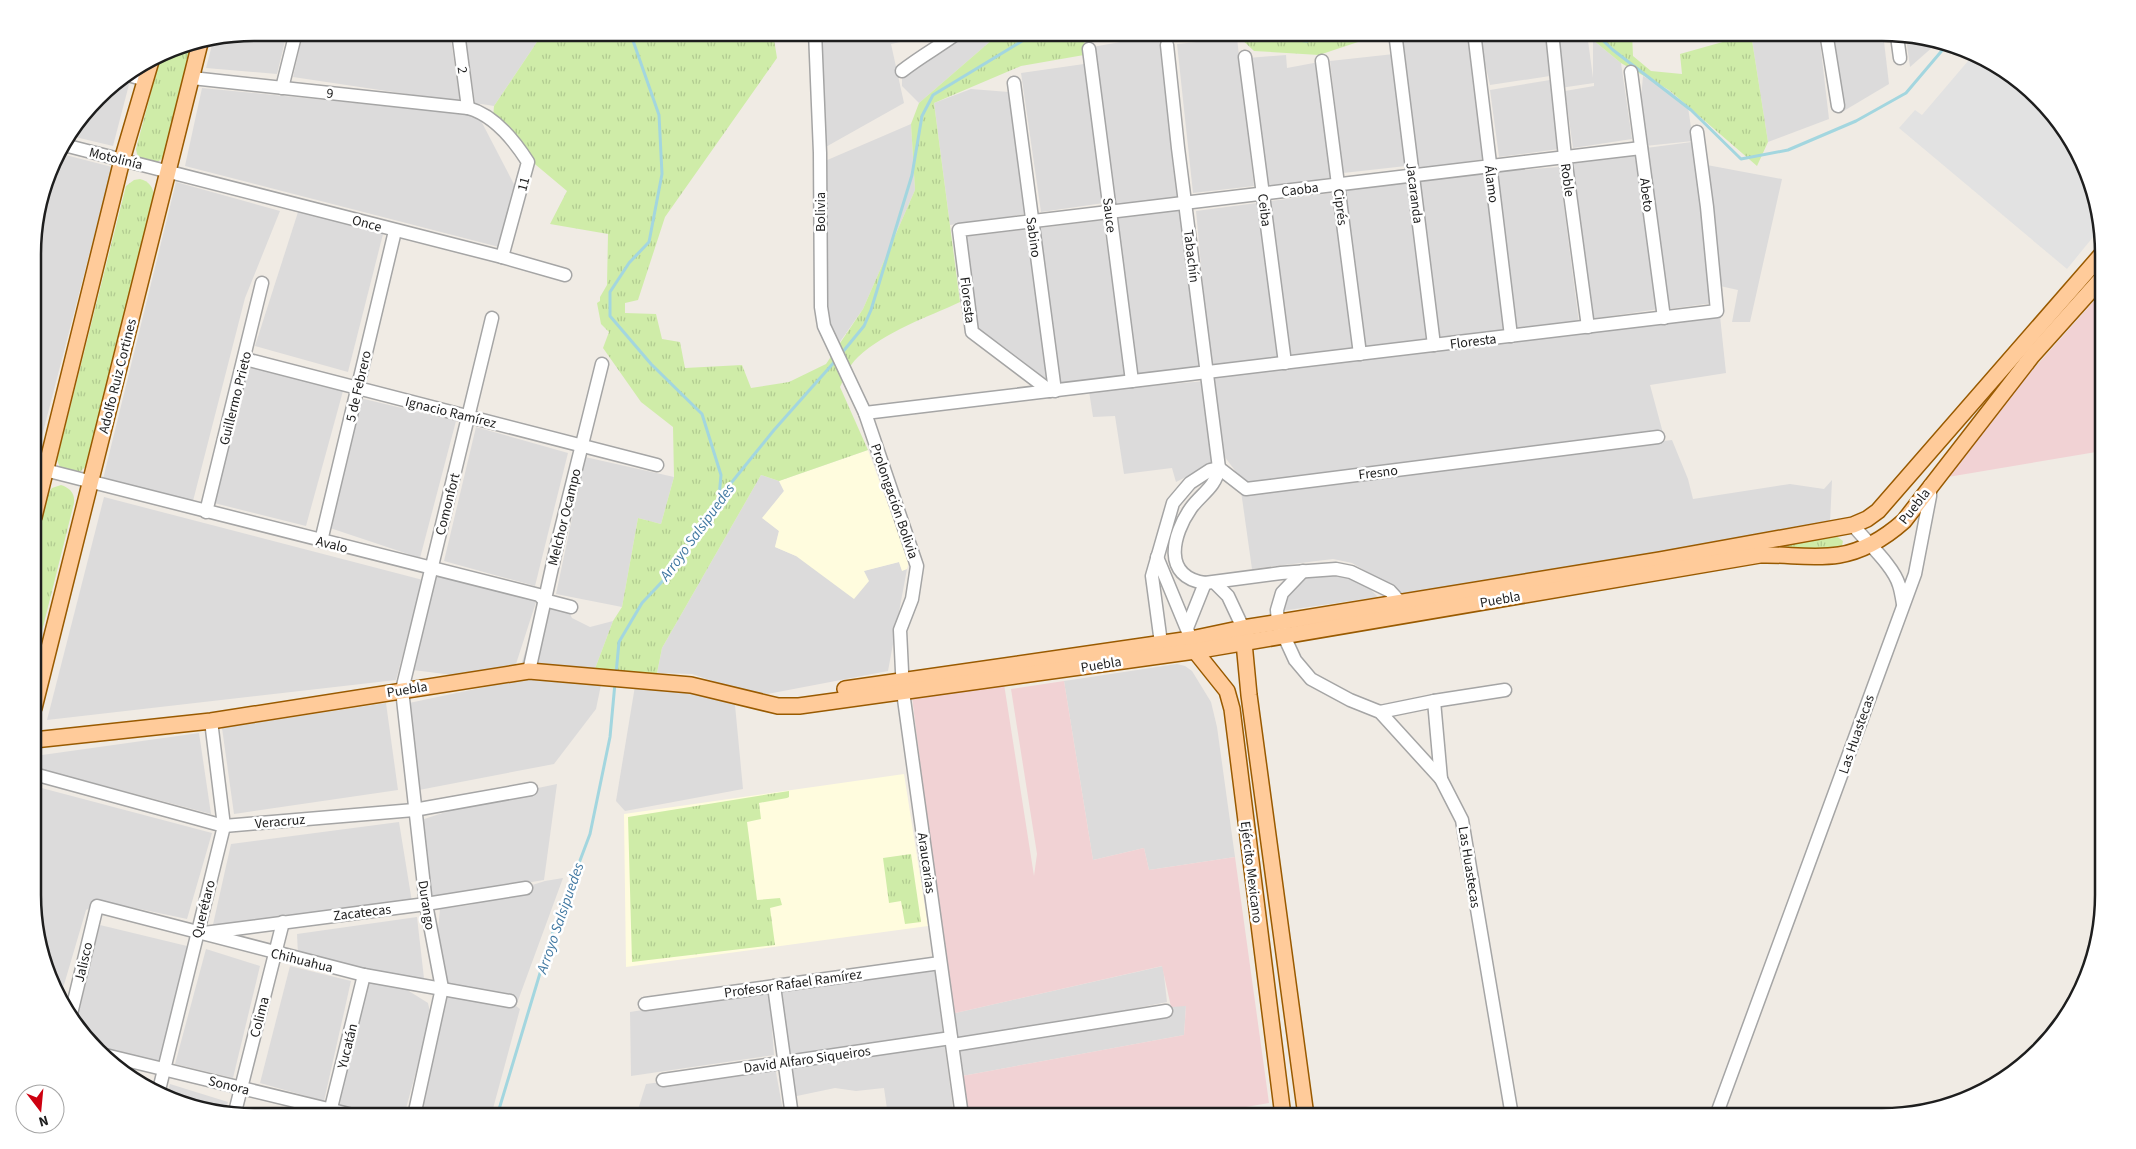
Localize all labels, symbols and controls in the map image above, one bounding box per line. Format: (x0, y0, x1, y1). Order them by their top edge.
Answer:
street label: 2 (452, 65, 472, 75)
street label: 9 (325, 84, 334, 104)
street label: Motolinía (87, 143, 145, 175)
street label: Jacaranda (1400, 162, 1428, 225)
street label: Roble (1555, 162, 1579, 198)
street label: Álamo (1479, 164, 1503, 204)
street label: 11 (513, 175, 535, 194)
street label: Abeto (1634, 177, 1658, 213)
street label: Caoba (1280, 178, 1320, 202)
street label: Ciprés (1328, 188, 1352, 227)
street label: Bolivia (811, 192, 831, 232)
street label: Ceiba (1252, 193, 1276, 228)
street label: Sauce (1097, 196, 1121, 234)
street label: Once (350, 210, 384, 238)
street label: Sabino (1020, 215, 1046, 259)
street label: Tabachín (1178, 228, 1204, 284)
street label: Floresta (954, 276, 980, 325)
street label: Adolfo Ruiz Cortines (94, 317, 142, 436)
street label: Floresta (1449, 329, 1498, 355)
street label: Guillermo Prieto (215, 349, 257, 447)
street label: 5 de Febrero (341, 349, 377, 424)
street label: Ignacio Ramírez (403, 392, 498, 434)
street label: Prolongación Bolivia (865, 441, 923, 562)
street label: Fresno (1357, 461, 1399, 485)
street label: Melchor Ocampo (543, 467, 587, 568)
street label: Comonfort (431, 471, 465, 537)
water label: Arroyo Salsipuedes (654, 479, 740, 586)
street label: Puebla (1894, 484, 1935, 529)
street label: Avalo (314, 531, 350, 559)
street label: Puebla (1478, 587, 1522, 613)
street label: Puebla (1079, 652, 1123, 678)
street label: Puebla (385, 677, 429, 703)
street label: Las Huastecas (1834, 692, 1880, 777)
street label: Veracruz (254, 810, 306, 834)
street label: Ejército Mexicano (1235, 820, 1267, 924)
street label: Las Huastecas (1453, 825, 1485, 910)
street label: Araucarias (912, 831, 940, 895)
water label: Arroyo Salsipuedes (531, 860, 589, 977)
street label: Querétaro (187, 878, 221, 940)
street label: Durango (412, 879, 440, 931)
street label: Zacatecas (332, 900, 392, 926)
street label: Jalisco (70, 940, 98, 984)
street label: Chihuahua (268, 944, 335, 978)
street label: Profesor Rafael Ramírez (723, 964, 863, 1004)
street label: Colima (245, 995, 275, 1040)
street label: Yucatán (332, 1021, 363, 1072)
street label: David Alfaro Siqueiros (742, 1041, 872, 1079)
street label: Sonora (206, 1071, 252, 1101)
north arrow (15, 1084, 65, 1134)
text: N (36, 1110, 51, 1131)

